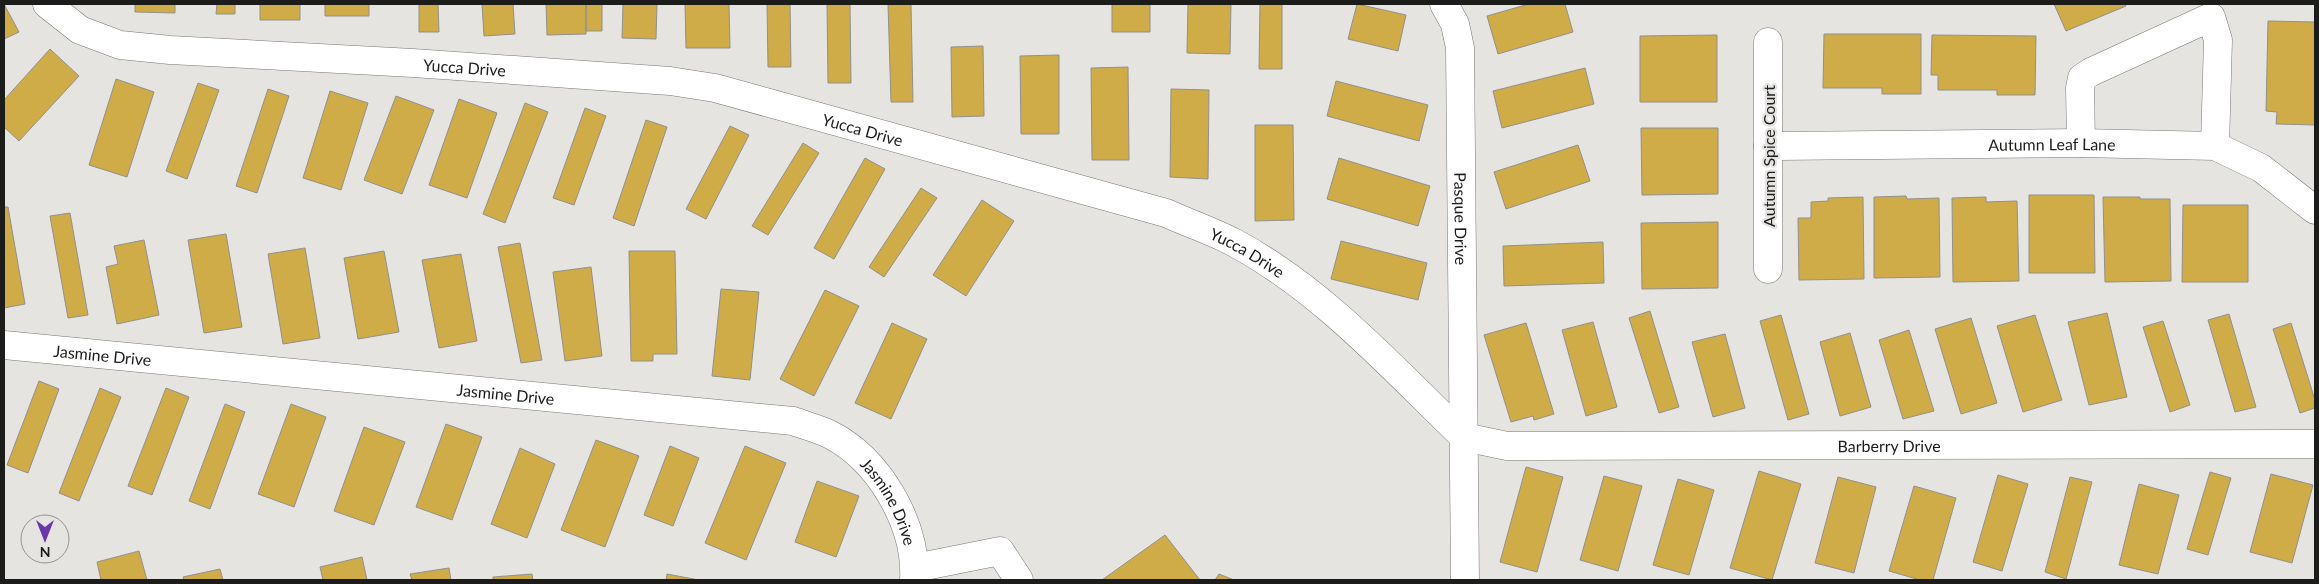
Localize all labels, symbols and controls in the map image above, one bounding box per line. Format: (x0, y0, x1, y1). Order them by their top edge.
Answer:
street label: Yucca Drive (423, 54, 507, 79)
street label: Autumn Spice Court (1759, 85, 1778, 227)
street label: Yucca Drive (820, 109, 905, 149)
street label: Autumn Leaf Lane (1988, 133, 2116, 153)
street label: Pasque Drive (1452, 172, 1472, 265)
street label: Yucca Drive (1207, 223, 1289, 281)
street label: Jasmine Drive (53, 340, 152, 369)
street label: Jasmine Drive (456, 379, 555, 407)
street label: Barberry Drive (1837, 435, 1941, 455)
street label: Jasmine Drive (857, 453, 920, 547)
north arrow (20, 514, 70, 564)
text: N (40, 544, 50, 561)

